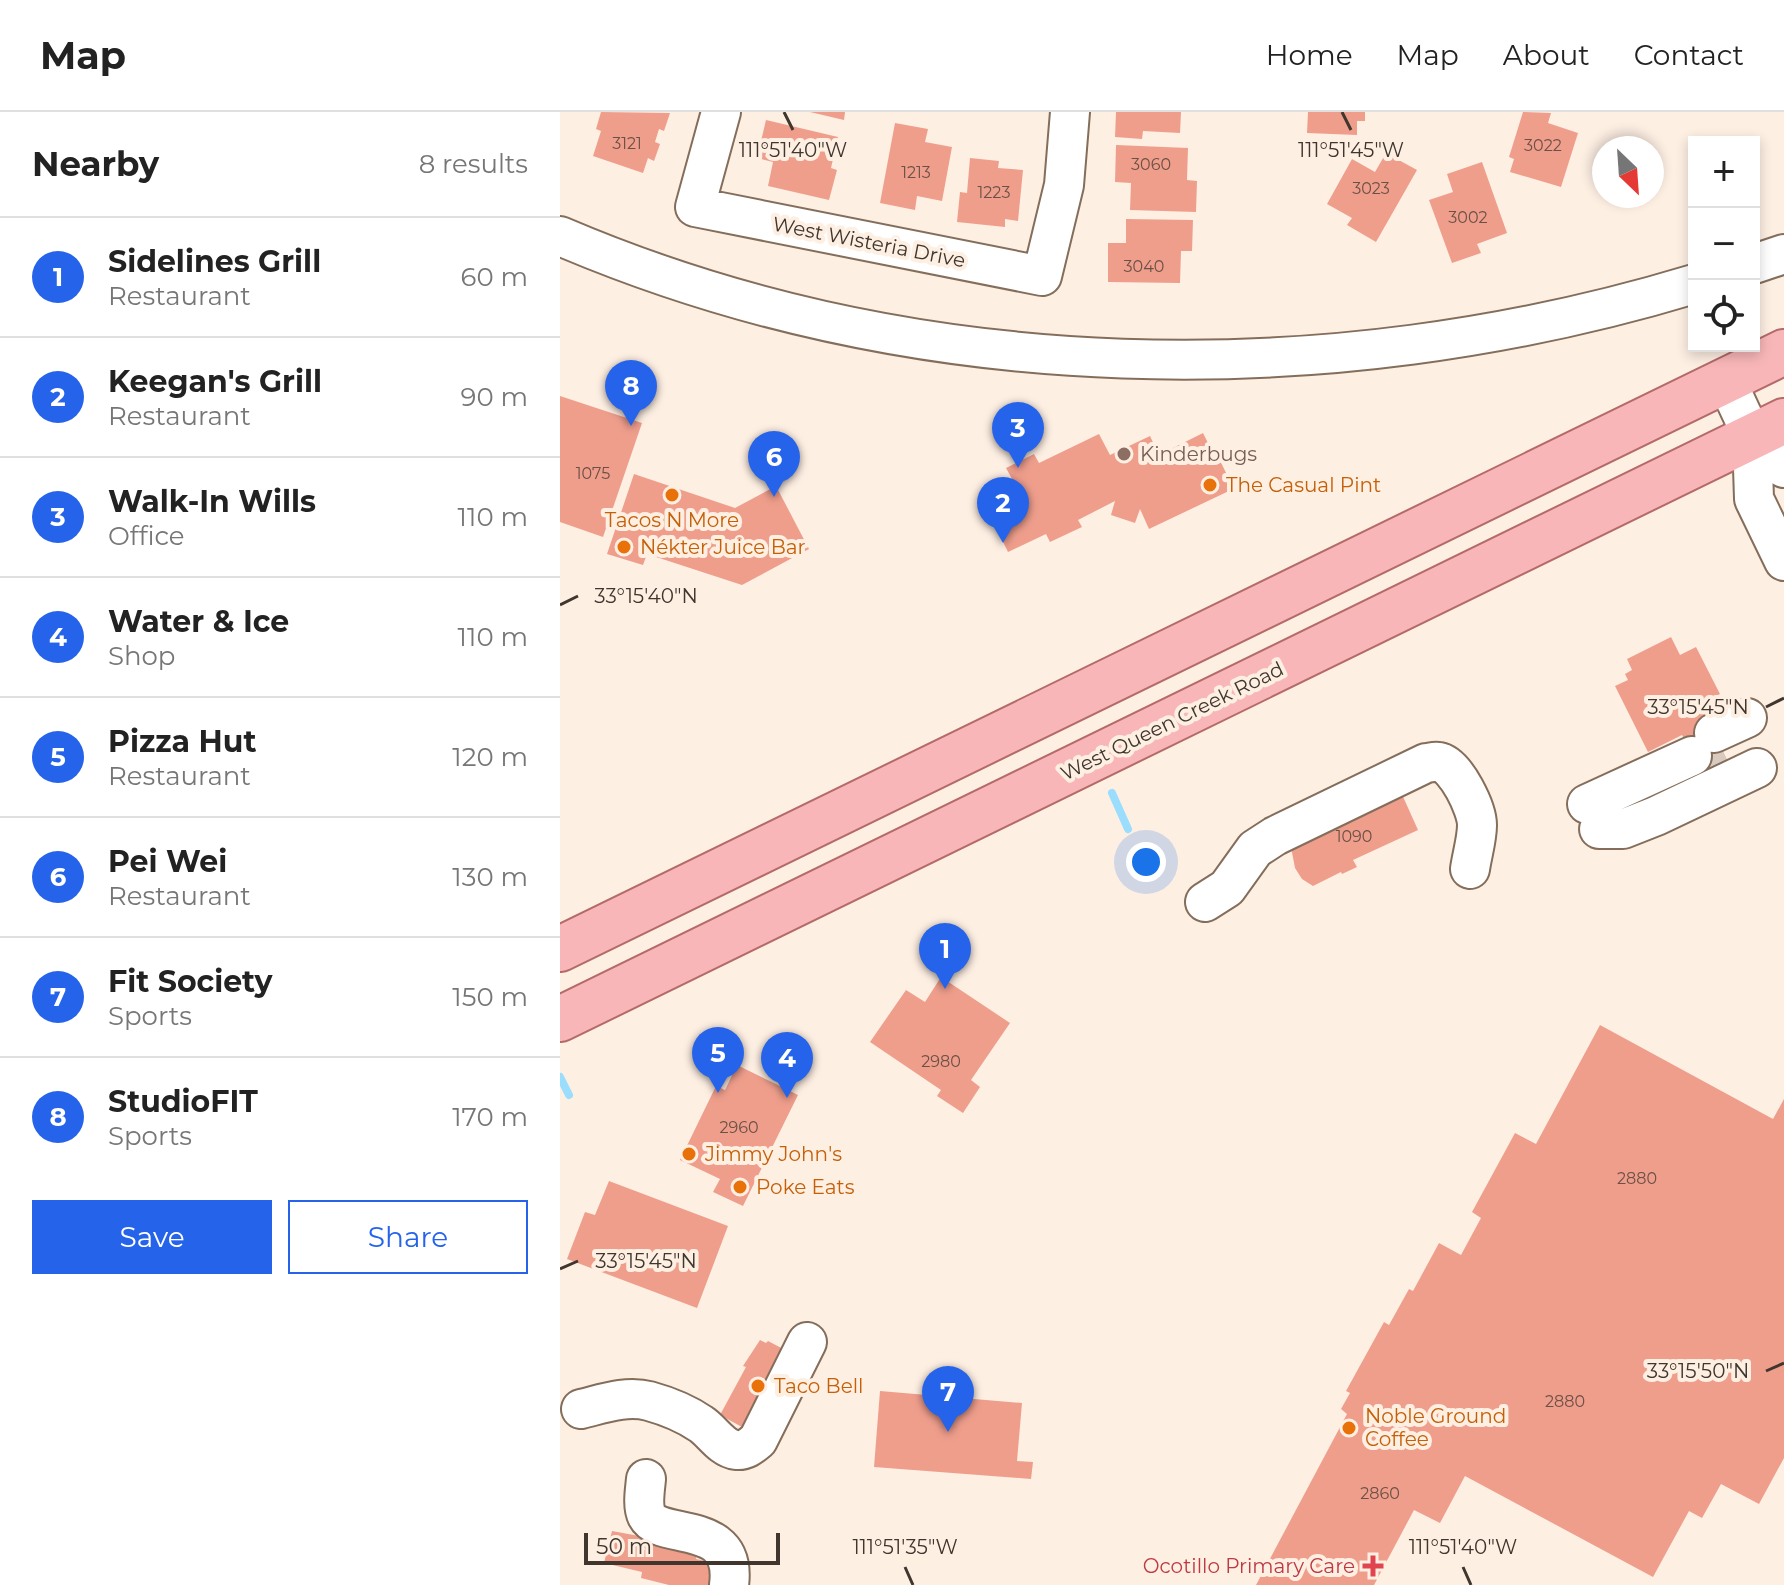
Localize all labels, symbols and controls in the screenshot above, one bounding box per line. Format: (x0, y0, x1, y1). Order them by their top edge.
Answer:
text: Map (40, 32, 126, 79)
text: Home (1266, 38, 1353, 72)
text: Map (1397, 38, 1459, 72)
text: About (1503, 38, 1590, 72)
text: Contact (1634, 38, 1744, 72)
house number: 3121 (612, 134, 642, 153)
house number: 3022 (1524, 136, 1562, 155)
north arrow (1592, 136, 1664, 208)
map controls (1688, 136, 1760, 352)
button: + (1688, 136, 1760, 208)
text: 111°51'40"W (739, 138, 847, 162)
text: 111°51'45"W (1298, 138, 1404, 162)
text: Nearby (32, 143, 159, 185)
text: 8 results (419, 148, 528, 180)
house number: 3060 (1131, 155, 1171, 174)
house number: 1213 (901, 163, 931, 182)
house number: 3023 (1352, 179, 1390, 198)
house number: 1223 (978, 183, 1010, 202)
house number: 3002 (1448, 208, 1488, 227)
button: − (1688, 208, 1760, 280)
street label: West Wisteria Drive (771, 212, 967, 272)
text: Sidelines Grill (108, 243, 321, 280)
house number: 3040 (1124, 257, 1164, 276)
text: 1 (53, 261, 63, 293)
text: 60 m (461, 261, 528, 293)
text: Restaurant (108, 280, 251, 312)
button: locate (1688, 280, 1760, 352)
pin: 8 (605, 360, 657, 426)
text: Keegan's Grill (108, 363, 322, 400)
text: 2 (50, 381, 66, 413)
text: 90 m (461, 381, 528, 413)
text: Restaurant (108, 400, 251, 432)
pin: 3 (992, 402, 1044, 468)
pin: 6 (748, 431, 800, 497)
place label: Kinderbugs (1140, 442, 1257, 466)
marker: Kinderbugs (1115, 445, 1133, 463)
house number: 1075 (576, 464, 610, 483)
place label: The Casual Pint (1226, 473, 1381, 497)
marker: The Casual Pint (1201, 476, 1219, 494)
pin: 2 (977, 477, 1029, 543)
text: Walk-In Wills (108, 483, 316, 520)
marker: Tacos N More (663, 486, 681, 504)
text: 3 (50, 501, 66, 533)
text: 110 m (458, 501, 528, 533)
place label: Tacos N More (605, 508, 739, 532)
text: Office (108, 520, 185, 552)
place label: Nékter Juice Bar (640, 535, 806, 559)
marker: Nékter Juice Bar (615, 538, 633, 556)
text: 33°15'40"N (594, 584, 698, 608)
text: Water & Ice (108, 603, 289, 640)
text: 4 (49, 621, 67, 653)
text: 110 m (458, 621, 528, 653)
text: Shop (108, 640, 176, 672)
street label: West Queen Creek Road (1057, 657, 1287, 785)
text: 33°15'45"N (1647, 695, 1749, 719)
text: Pizza Hut (108, 723, 256, 760)
text: 5 (50, 741, 66, 773)
text: 120 m (452, 741, 528, 773)
text: Restaurant (108, 760, 251, 792)
house number: 1090 (1336, 827, 1372, 846)
your location (1126, 842, 1166, 882)
text: Pei Wei (108, 843, 227, 880)
text: 6 (50, 861, 66, 893)
text: 130 m (452, 861, 528, 893)
text: Restaurant (108, 880, 251, 912)
pin: 1 (919, 923, 971, 989)
text: Fit Society (108, 963, 272, 1000)
text: 7 (50, 981, 66, 1013)
text: 150 m (452, 981, 528, 1013)
text: Sports (108, 1000, 192, 1032)
pin: 5 (692, 1027, 744, 1093)
pin: 4 (761, 1032, 813, 1098)
house number: 2980 (921, 1052, 961, 1071)
text: StudioFIT (108, 1083, 258, 1120)
text: 8 (49, 1101, 67, 1133)
text: 170 m (452, 1101, 528, 1133)
house number: 2960 (719, 1118, 759, 1137)
text: Sports (108, 1120, 192, 1152)
place label: Jimmy John's (704, 1142, 842, 1166)
marker: Jimmy John's (680, 1145, 698, 1163)
house number: 2880 (1617, 1169, 1657, 1188)
place label: Poke Eats (756, 1175, 855, 1199)
marker: Poke Eats (731, 1178, 749, 1196)
button: Save (32, 1200, 272, 1274)
button: Share (288, 1200, 528, 1274)
text: 33°15'45"N (595, 1249, 697, 1273)
text: 33°15'50"N (1647, 1359, 1749, 1383)
pin: 7 (922, 1366, 974, 1432)
place label: Taco Bell (774, 1374, 864, 1398)
marker: Taco Bell (749, 1377, 767, 1395)
house number: 2880 (1545, 1392, 1585, 1411)
place label: Noble Ground Coffee (1365, 1404, 1506, 1451)
marker: Noble Ground Coffee (1340, 1419, 1358, 1437)
house number: 2860 (1360, 1484, 1400, 1503)
scale bar (584, 1529, 780, 1565)
text: 50 m (596, 1533, 652, 1560)
text: 111°51'35"W (852, 1535, 958, 1559)
text: 111°51'40"W (1409, 1535, 1517, 1559)
place label: Ocotillo Primary Care (1143, 1554, 1355, 1578)
marker: Ocotillo Primary Care (1362, 1555, 1384, 1577)

